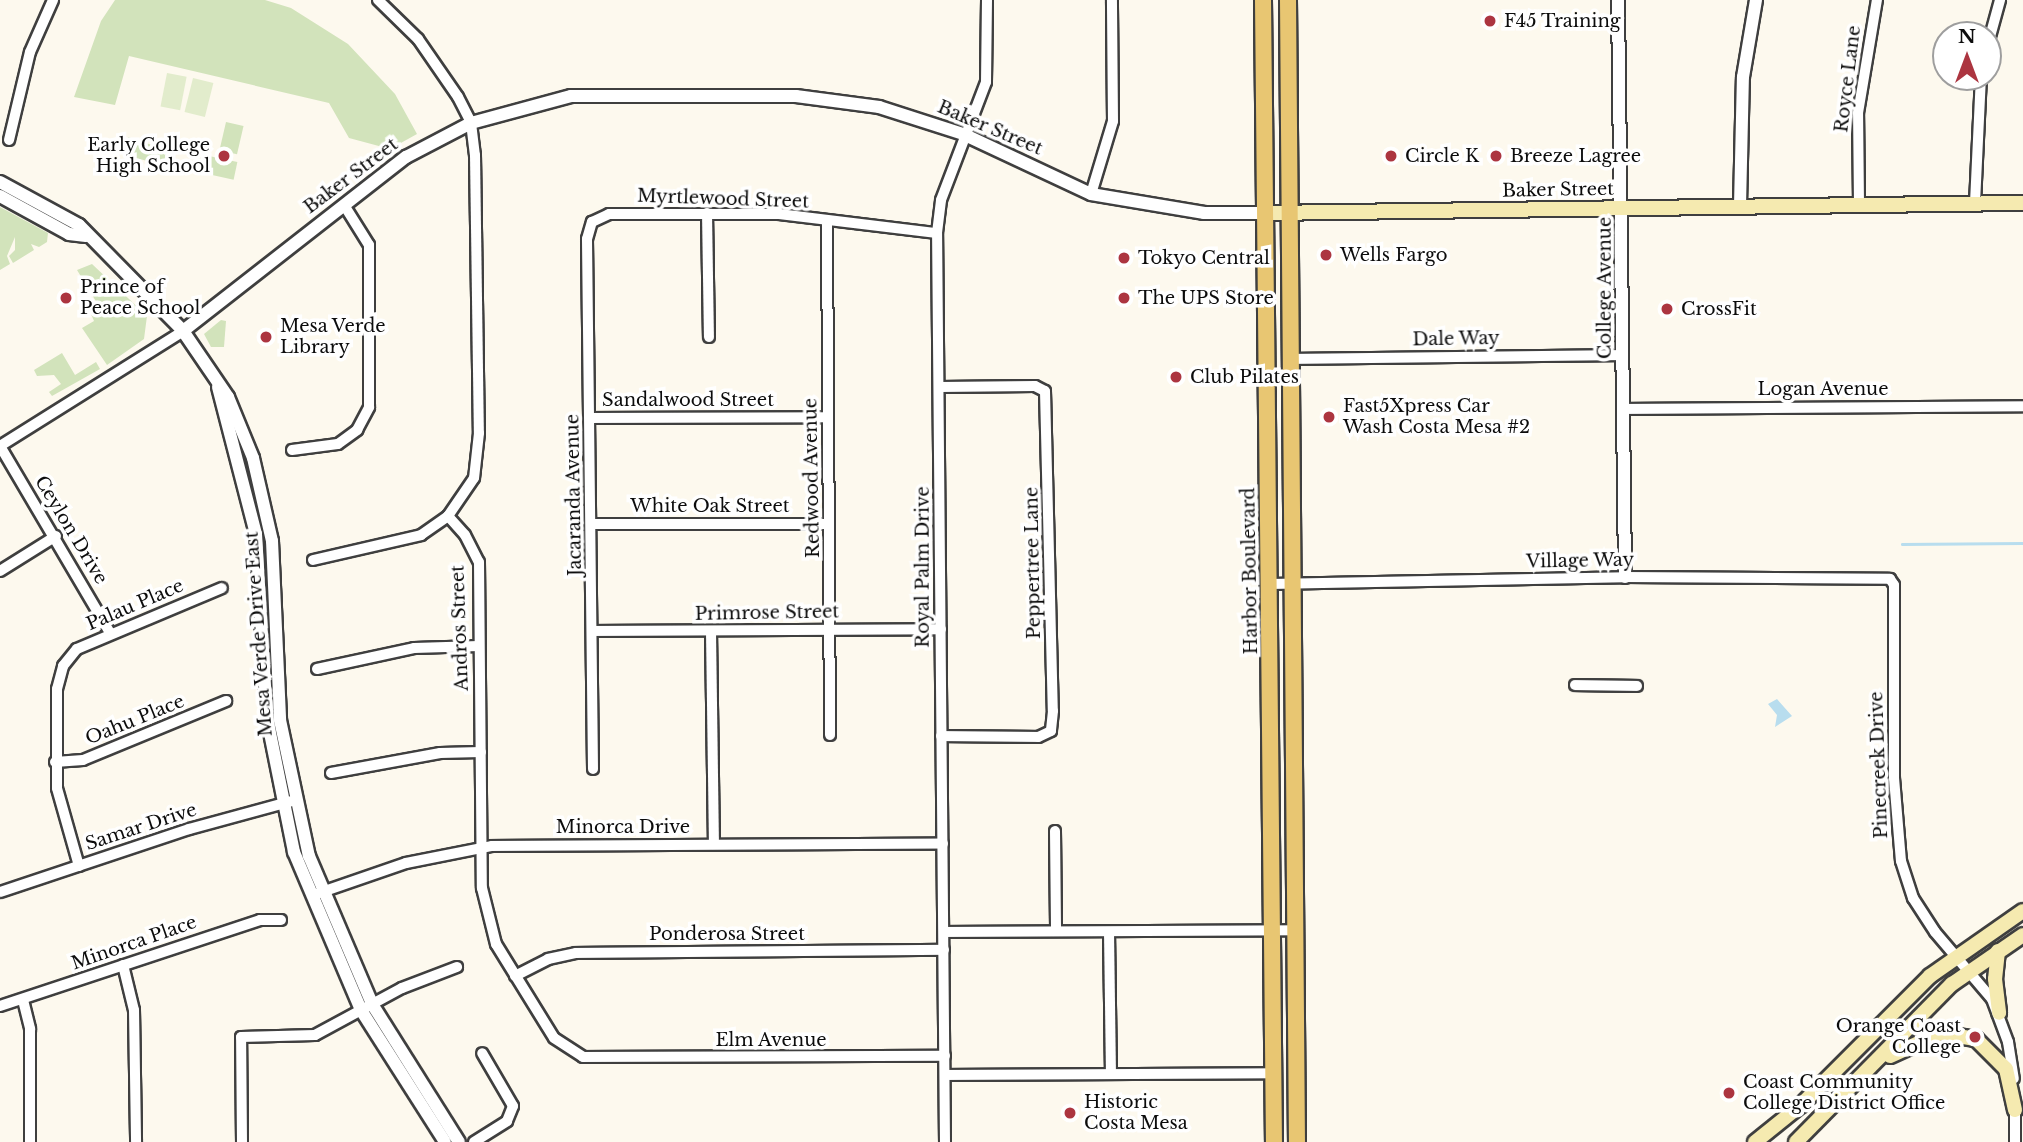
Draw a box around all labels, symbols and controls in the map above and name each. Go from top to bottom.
place label: F45 Training [1504,10,1621,32]
marker: F45 Training [1482,13,1498,29]
north arrow [1932,21,2002,91]
street label: Royce Lane [1831,24,1865,134]
text: N [1958,25,1976,48]
street label: Baker Street [934,96,1046,160]
street label: Baker Street [300,134,402,218]
place label: Early College High School [87,135,210,178]
place label: Circle K [1405,145,1479,167]
place label: Breeze Lagree [1510,145,1641,167]
marker: Early College High School [216,148,232,164]
marker: Circle K [1383,148,1399,164]
marker: Breeze Lagree [1488,148,1504,164]
street label: Baker Street [1502,178,1614,202]
street label: Myrtlewood Street [637,185,809,213]
street label: College Avenue [1594,217,1616,359]
place label: Wells Fargo [1340,244,1448,266]
place label: Tokyo Central [1138,247,1270,269]
marker: Wells Fargo [1318,247,1334,263]
marker: Tokyo Central [1116,250,1132,266]
place label: Prince of Peace School [80,277,200,320]
place label: The UPS Store [1138,287,1274,309]
marker: Prince of Peace School [58,290,74,306]
marker: The UPS Store [1116,290,1132,306]
place label: CrossFit [1681,298,1757,320]
marker: CrossFit [1659,301,1675,317]
place label: Mesa Verde Library [280,316,387,358]
street label: Dale Way [1412,327,1500,351]
marker: Mesa Verde Library [258,329,274,345]
place label: Club Pilates [1190,366,1299,388]
marker: Club Pilates [1168,369,1184,385]
street label: Logan Avenue [1757,378,1889,400]
street label: Sandalwood Street [602,389,774,411]
place label: Fast5Xpress Car Wash Costa Mesa #2 [1343,396,1530,438]
street label: Redwood Avenue [800,397,824,559]
marker: Fast5Xpress Car Wash Costa Mesa #2 [1321,409,1337,425]
street label: Jacaranda Avenue [562,413,586,577]
street label: Ceylon Drive [30,472,112,588]
street label: Royal Palm Drive [912,486,934,648]
street label: Peppertree Lane [1021,487,1045,639]
street label: Harbor Boulevard [1238,487,1262,655]
street label: White Oak Street [630,495,790,517]
street label: Mesa Verde Drive East [241,530,277,738]
street label: Village Way [1526,549,1634,573]
street label: Andros Street [447,565,473,691]
street label: Palau Place [83,575,187,635]
street label: Primrose Street [695,601,839,625]
street label: Oahu Place [82,690,188,750]
street label: Pinecreek Drive [1866,691,1892,839]
street label: Samar Drive [82,799,200,855]
street label: Minorca Drive [556,816,690,838]
street label: Minorca Place [68,911,200,975]
street label: Ponderosa Street [649,923,805,945]
place label: Orange Coast College [1836,1016,1961,1058]
street label: Elm Avenue [715,1029,827,1051]
marker: Orange Coast College [1967,1029,1983,1045]
place label: Coast Community College District Office [1743,1072,1945,1114]
marker: Coast Community College District Office [1721,1085,1737,1101]
place label: Historic Costa Mesa [1084,1092,1188,1134]
marker: Historic Costa Mesa [1062,1105,1078,1121]

